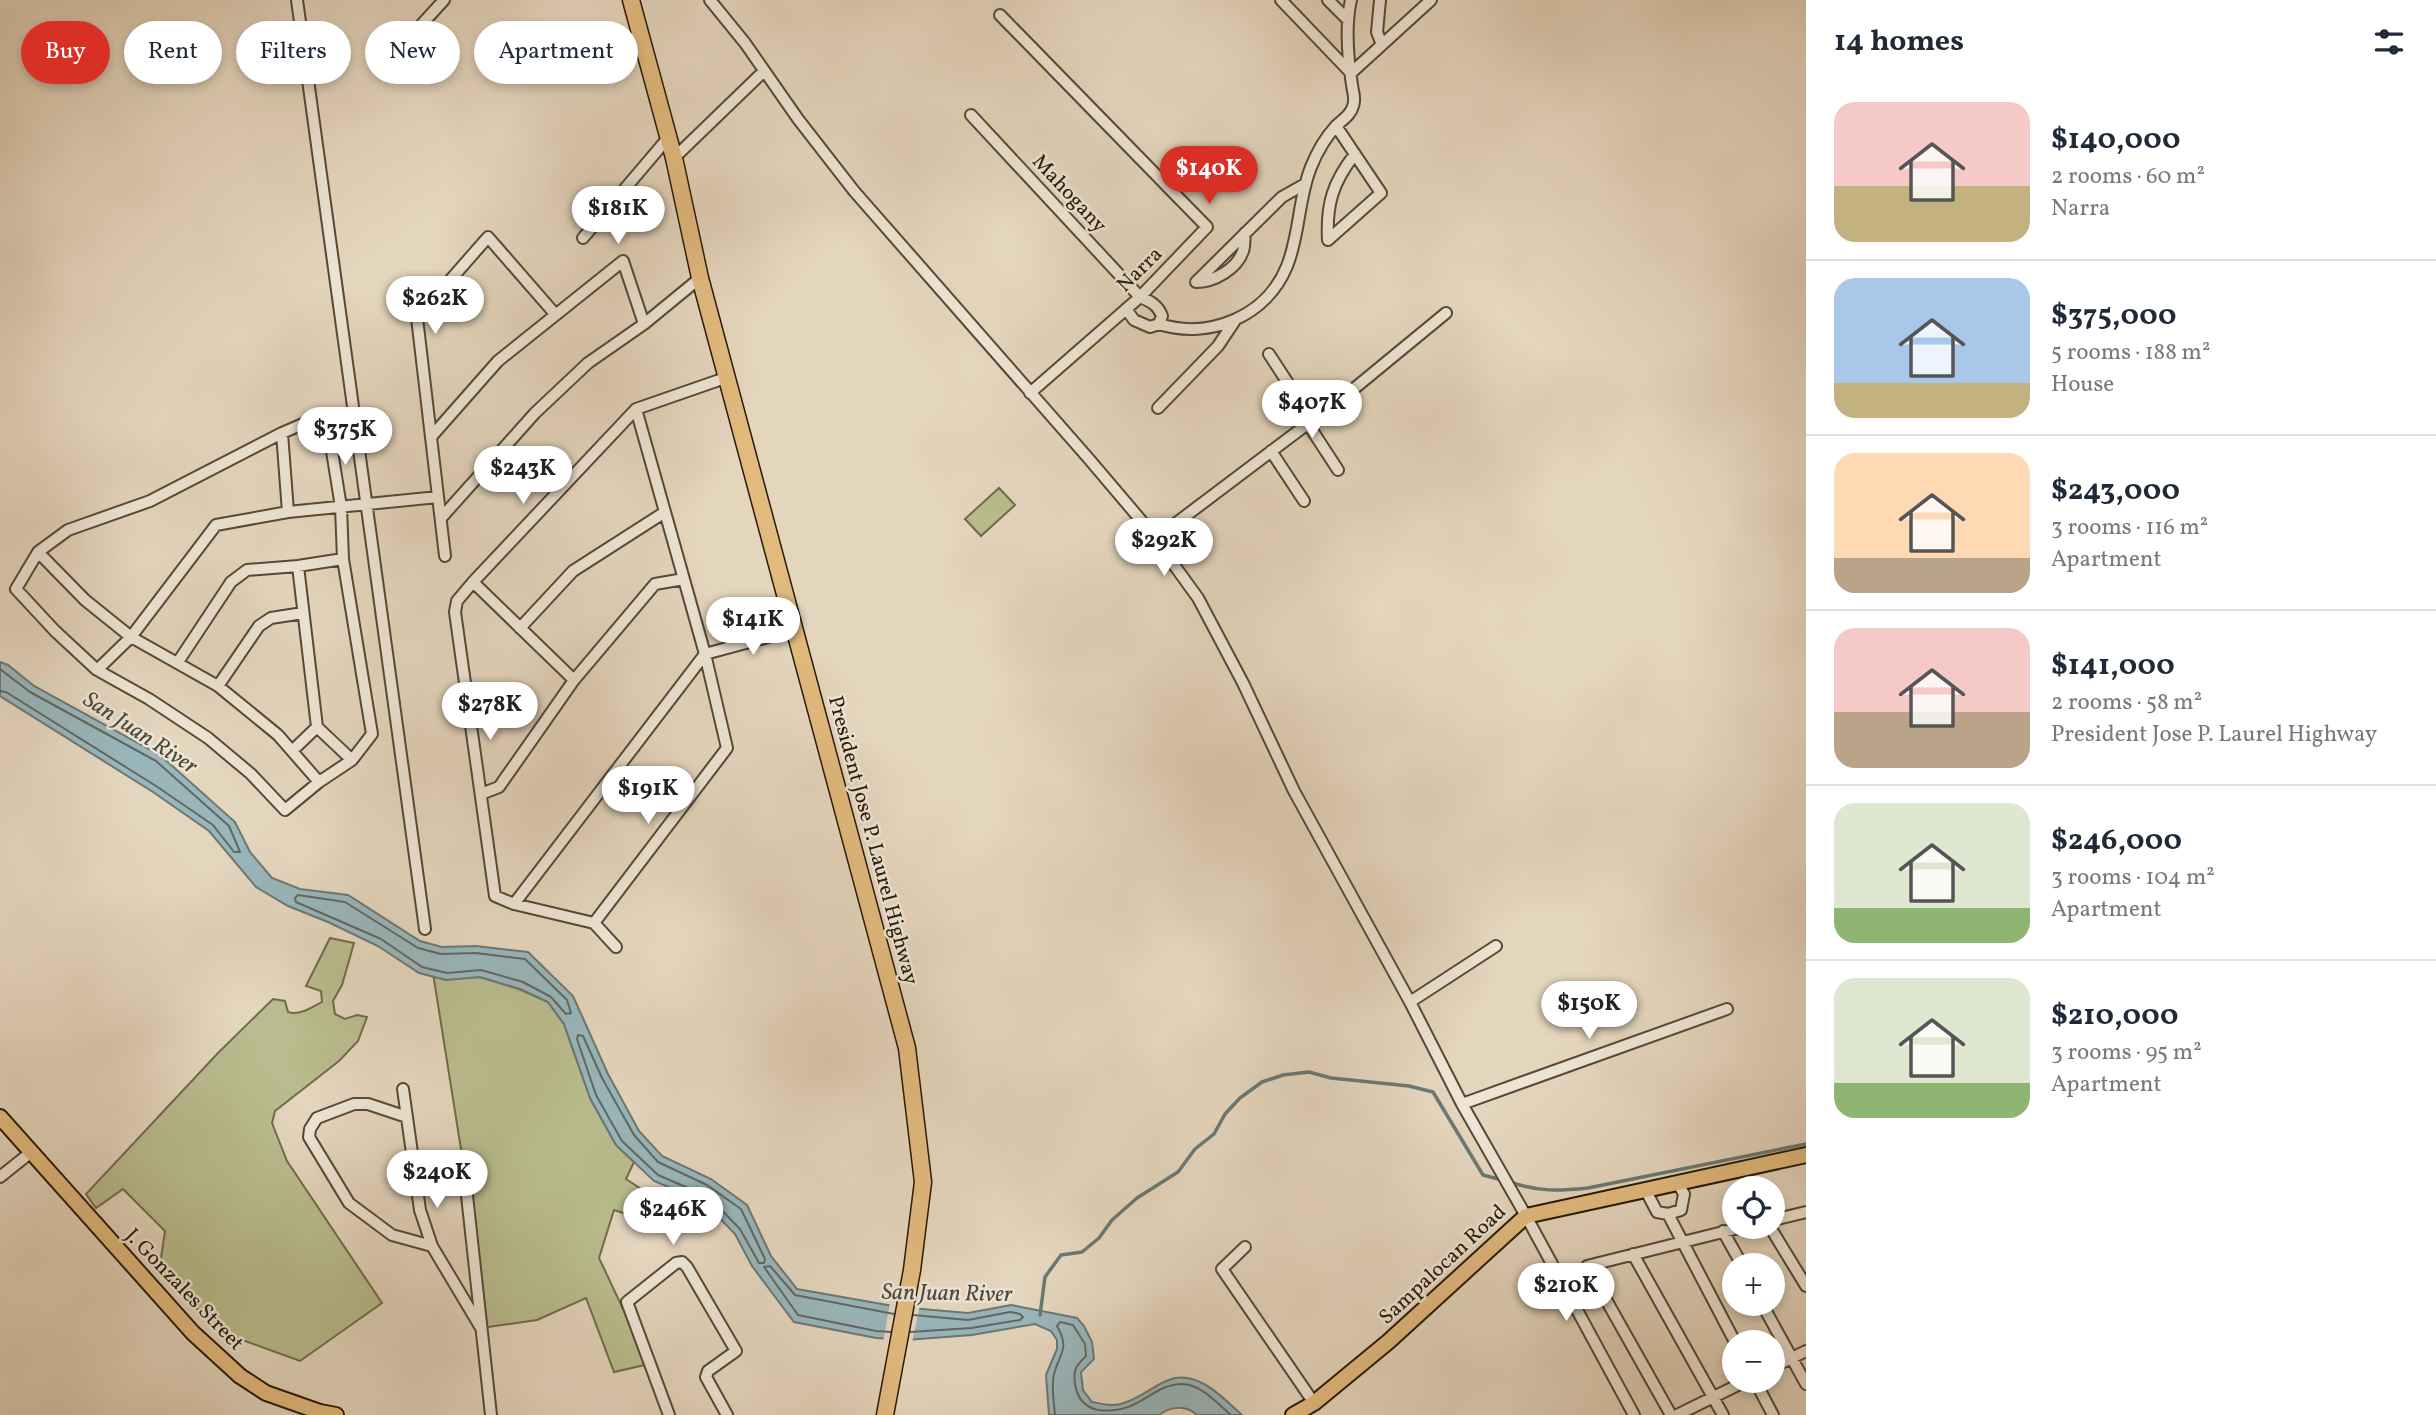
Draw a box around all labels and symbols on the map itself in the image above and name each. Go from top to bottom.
pin: $140K [1160,146,1258,206]
street label: Mahogany [1025,148,1113,240]
pin: $181K [569,187,667,246]
street label: Narra [1111,241,1169,299]
pin: $262K [386,276,484,336]
pin: $407K [1263,380,1361,440]
pin: $375K [296,407,394,467]
pin: $243K [474,447,572,506]
pin: $292K [1115,518,1213,578]
pin: $141K [704,598,802,657]
pin: $278K [441,682,539,742]
water label: San Juan River [76,685,204,783]
street label: President Jose P. Laurel Highway [820,693,925,989]
pin: $191K [599,766,697,826]
pin: $150K [1540,982,1638,1041]
pin: $240K [388,1150,486,1210]
pin: $246K [624,1188,722,1247]
street label: Sampalocan Road [1373,1198,1513,1332]
street label: J. Gonzales Street [118,1222,250,1358]
pin: $210K [1517,1264,1615,1323]
water label: San Juan River [881,1277,1013,1311]

